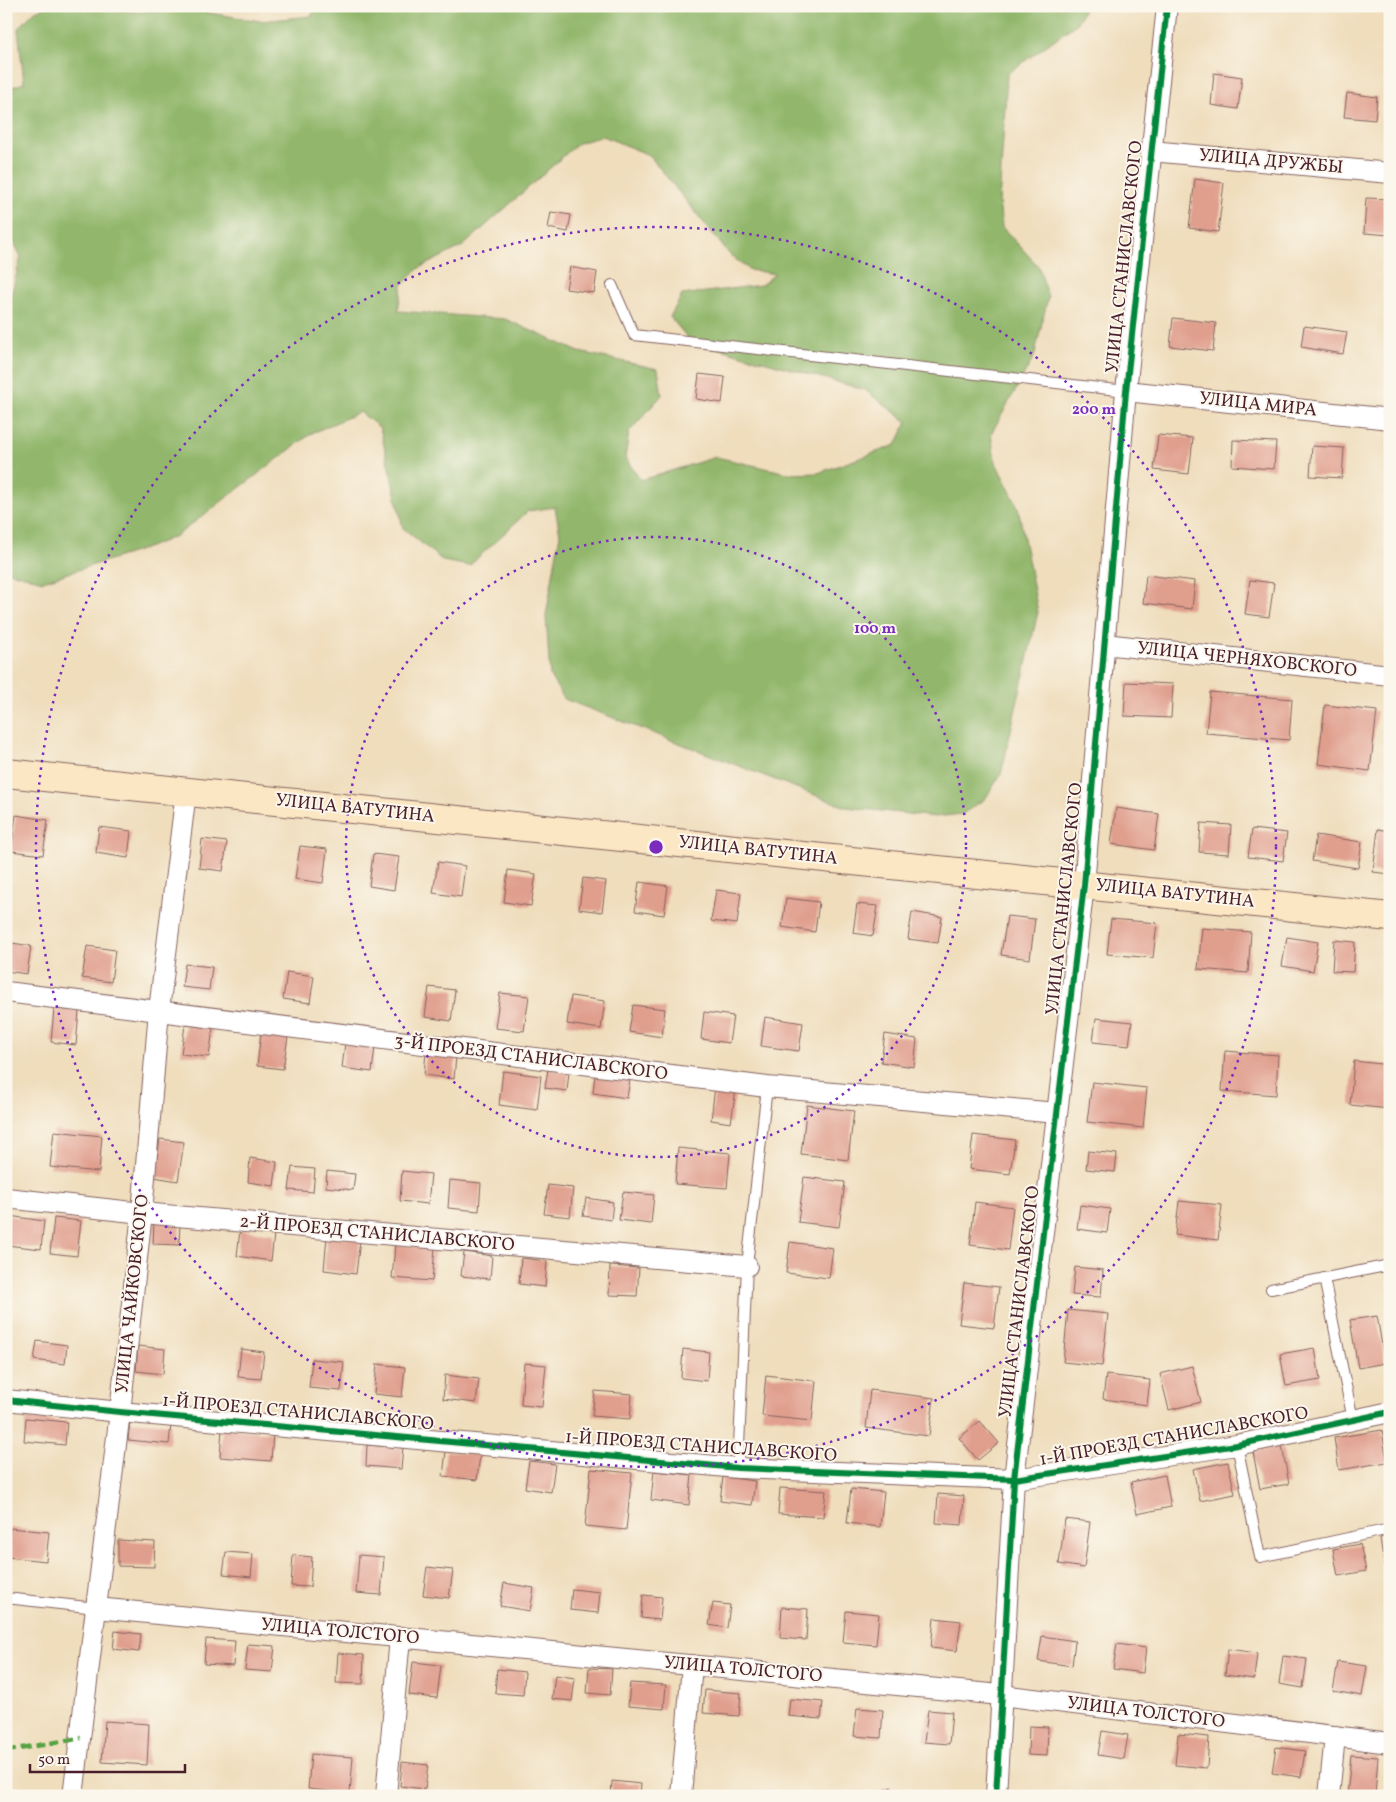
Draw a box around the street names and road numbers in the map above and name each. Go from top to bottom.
street label: УЛИЦА СТАНИСЛАВСКОГО [1100,139,1150,375]
street label: УЛИЦА ДРУЖБЫ [1198,143,1344,181]
street label: УЛИЦА МИРА [1198,386,1319,424]
street label: УЛИЦА ЧЕРНЯХОВСКОГО [1136,636,1358,684]
street label: УЛИЦА СТАНИСЛАВСКОГО [1040,781,1090,1017]
street label: УЛИЦА ВАТУТИНА [274,788,436,830]
street label: УЛИЦА ВАТУТИНА [677,830,839,872]
street label: УЛИЦА ВАТУТИНА [1094,873,1256,915]
street label: 3-Й ПРОЕЗД СТАНИСЛАВСКОГО [393,1029,669,1087]
street label: УЛИЦА СТАНИСЛАВСКОГО [993,1184,1047,1420]
street label: УЛИЦА ЧАЙКОВСКОГО [110,1193,156,1395]
street label: 2-Й ПРОЕЗД СТАНИСЛАВСКОГО [239,1210,515,1258]
street label: 1-Й ПРОЕЗД СТАНИСЛАВСКОГО [161,1389,435,1437]
street label: 1-Й ПРОЕЗД СТАНИСЛАВСКОГО [1038,1401,1310,1473]
street label: 1-Й ПРОЕЗД СТАНИСЛАВСКОГО [564,1425,838,1469]
street label: УЛИЦА ТОЛСТОГО [260,1613,420,1651]
street label: УЛИЦА ТОЛСТОГО [663,1651,823,1689]
street label: УЛИЦА ТОЛСТОГО [1066,1691,1226,1735]

